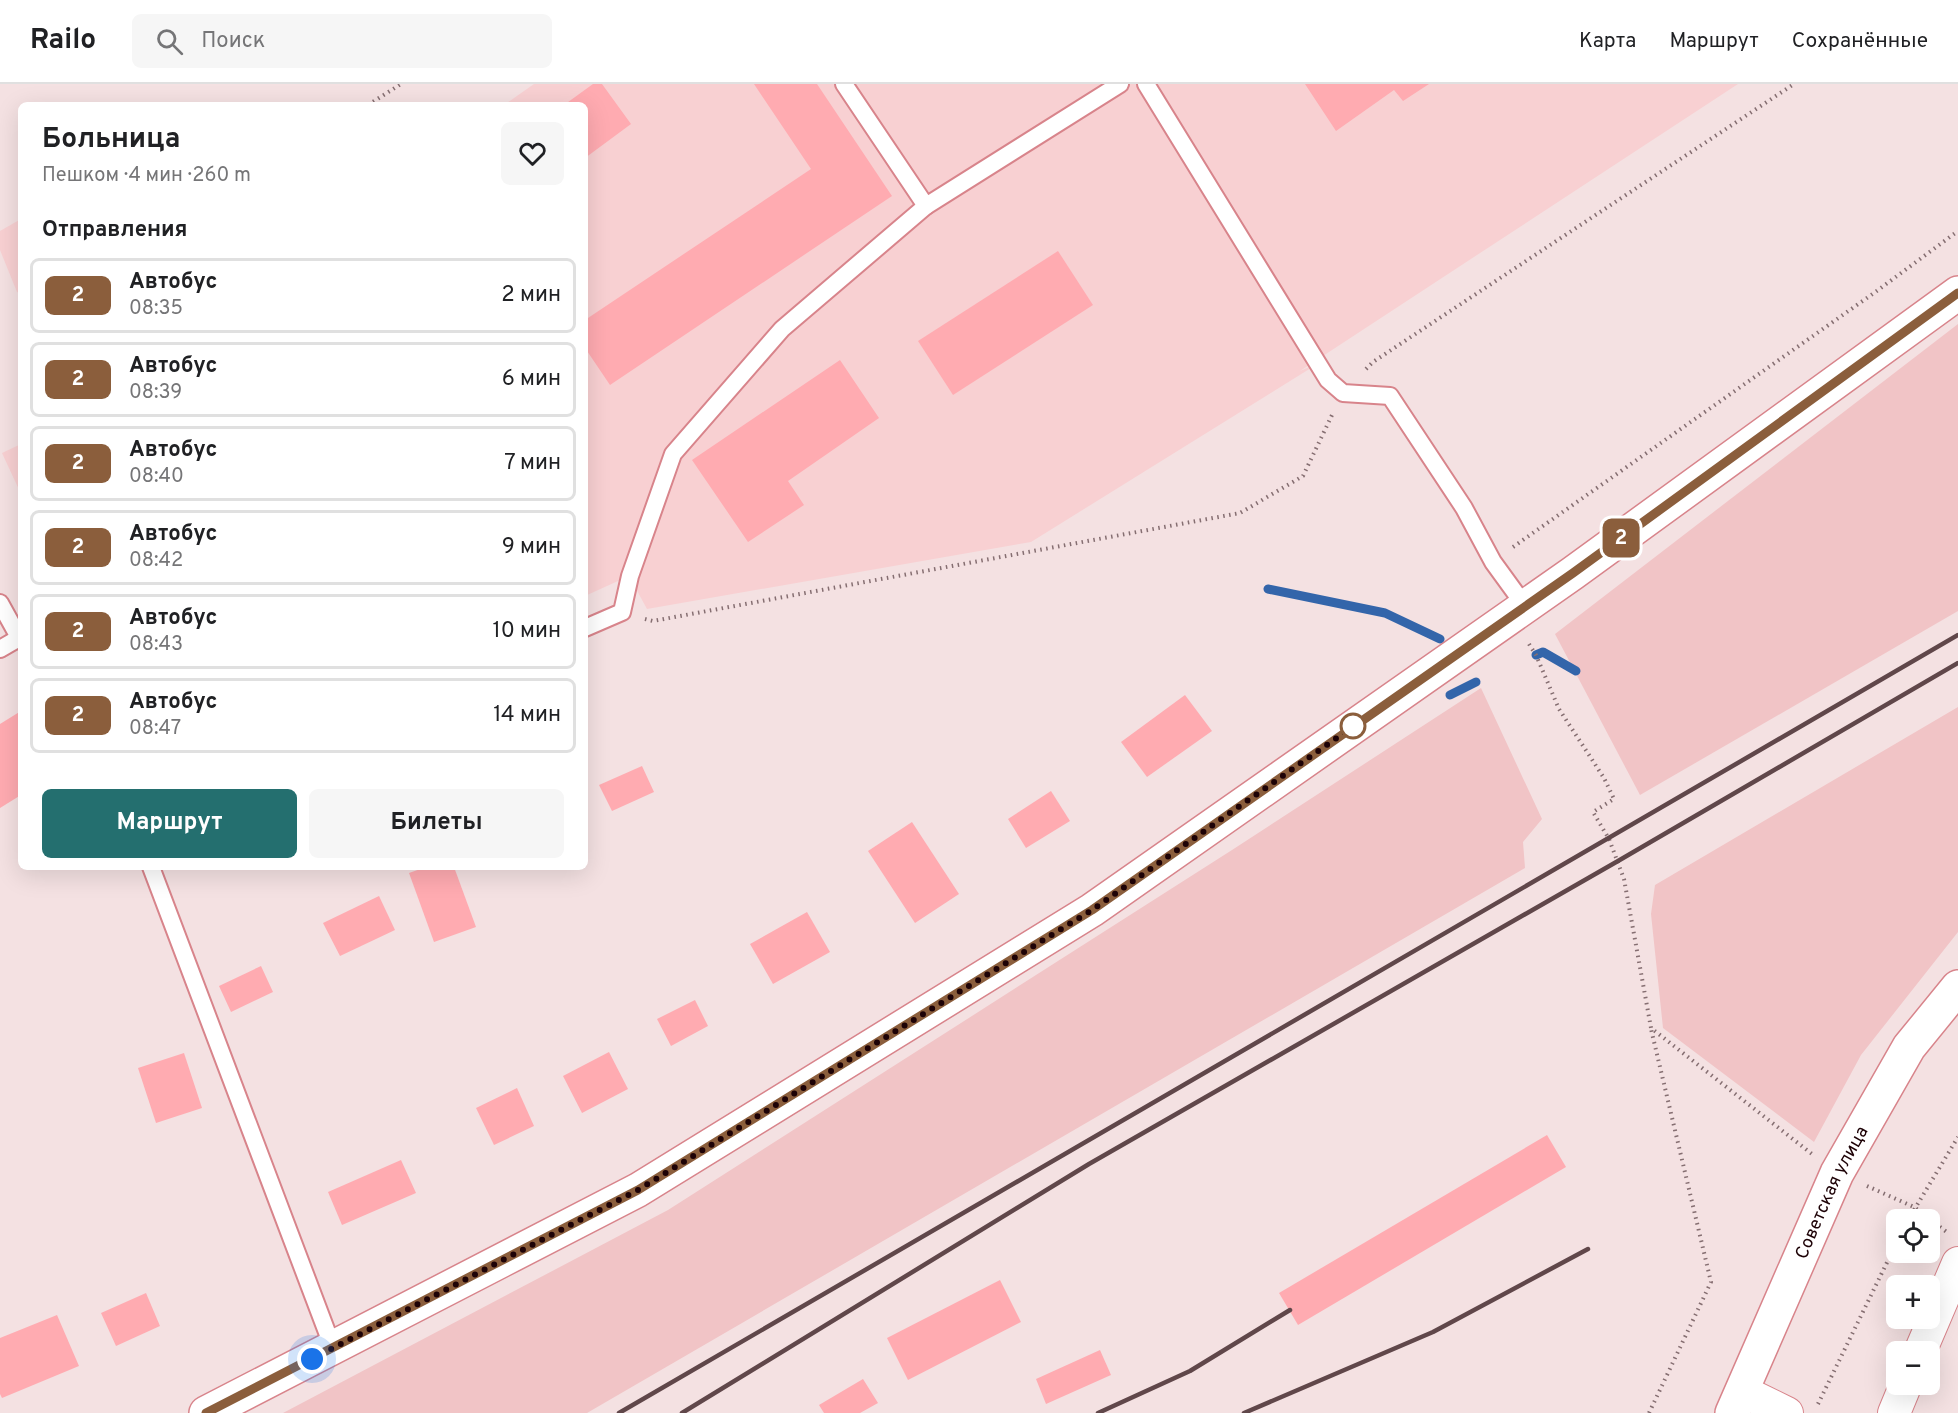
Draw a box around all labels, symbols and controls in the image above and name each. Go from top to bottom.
search box [132,14,552,68]
text: Railo [30,23,96,59]
icon: search [153,25,186,58]
text: Поиск [201,28,265,55]
text: Карта [1579,28,1636,55]
text: Маршрут [1669,28,1759,55]
text: Сохранённые [1792,28,1928,55]
text: Больница [42,122,180,158]
button: heart [501,122,564,185]
text: Пешком · 4 мин · 260 m [42,163,251,189]
text: Отправления [42,217,187,244]
text: Автобус [129,269,217,296]
text: 2 [72,282,84,309]
text: 2 мин [501,282,561,309]
text: 08:35 [129,296,183,322]
text: Автобус [129,353,217,380]
text: 2 [72,366,84,393]
text: 6 мин [502,366,561,393]
text: 08:39 [129,380,182,406]
text: Автобус [129,437,217,464]
text: 2 [72,450,84,477]
text: 7 мин [504,450,561,477]
text: 08:40 [129,464,184,490]
line badge: 2 [1602,518,1640,558]
text: Автобус [129,521,217,548]
text: 2 [1615,525,1627,552]
text: 2 [72,534,84,561]
text: 9 мин [502,534,561,561]
text: 08:42 [129,548,183,574]
text: Автобус [129,605,217,632]
text: 2 [72,618,84,645]
text: 10 мин [492,618,561,645]
text: 08:43 [129,632,183,658]
text: Автобус [129,689,217,716]
text: 2 [72,702,84,729]
text: 14 мин [493,702,561,729]
unlabelled marker [1340,713,1366,739]
text: 08:47 [129,716,181,742]
button: Маршрут [42,789,297,858]
button: Билеты [309,789,564,858]
street label: Советская улица [1791,1122,1874,1263]
map controls [1886,1209,1940,1395]
button: locate [1886,1209,1940,1263]
button: + [1886,1275,1940,1329]
button: − [1886,1341,1940,1395]
your location [297,1344,327,1374]

